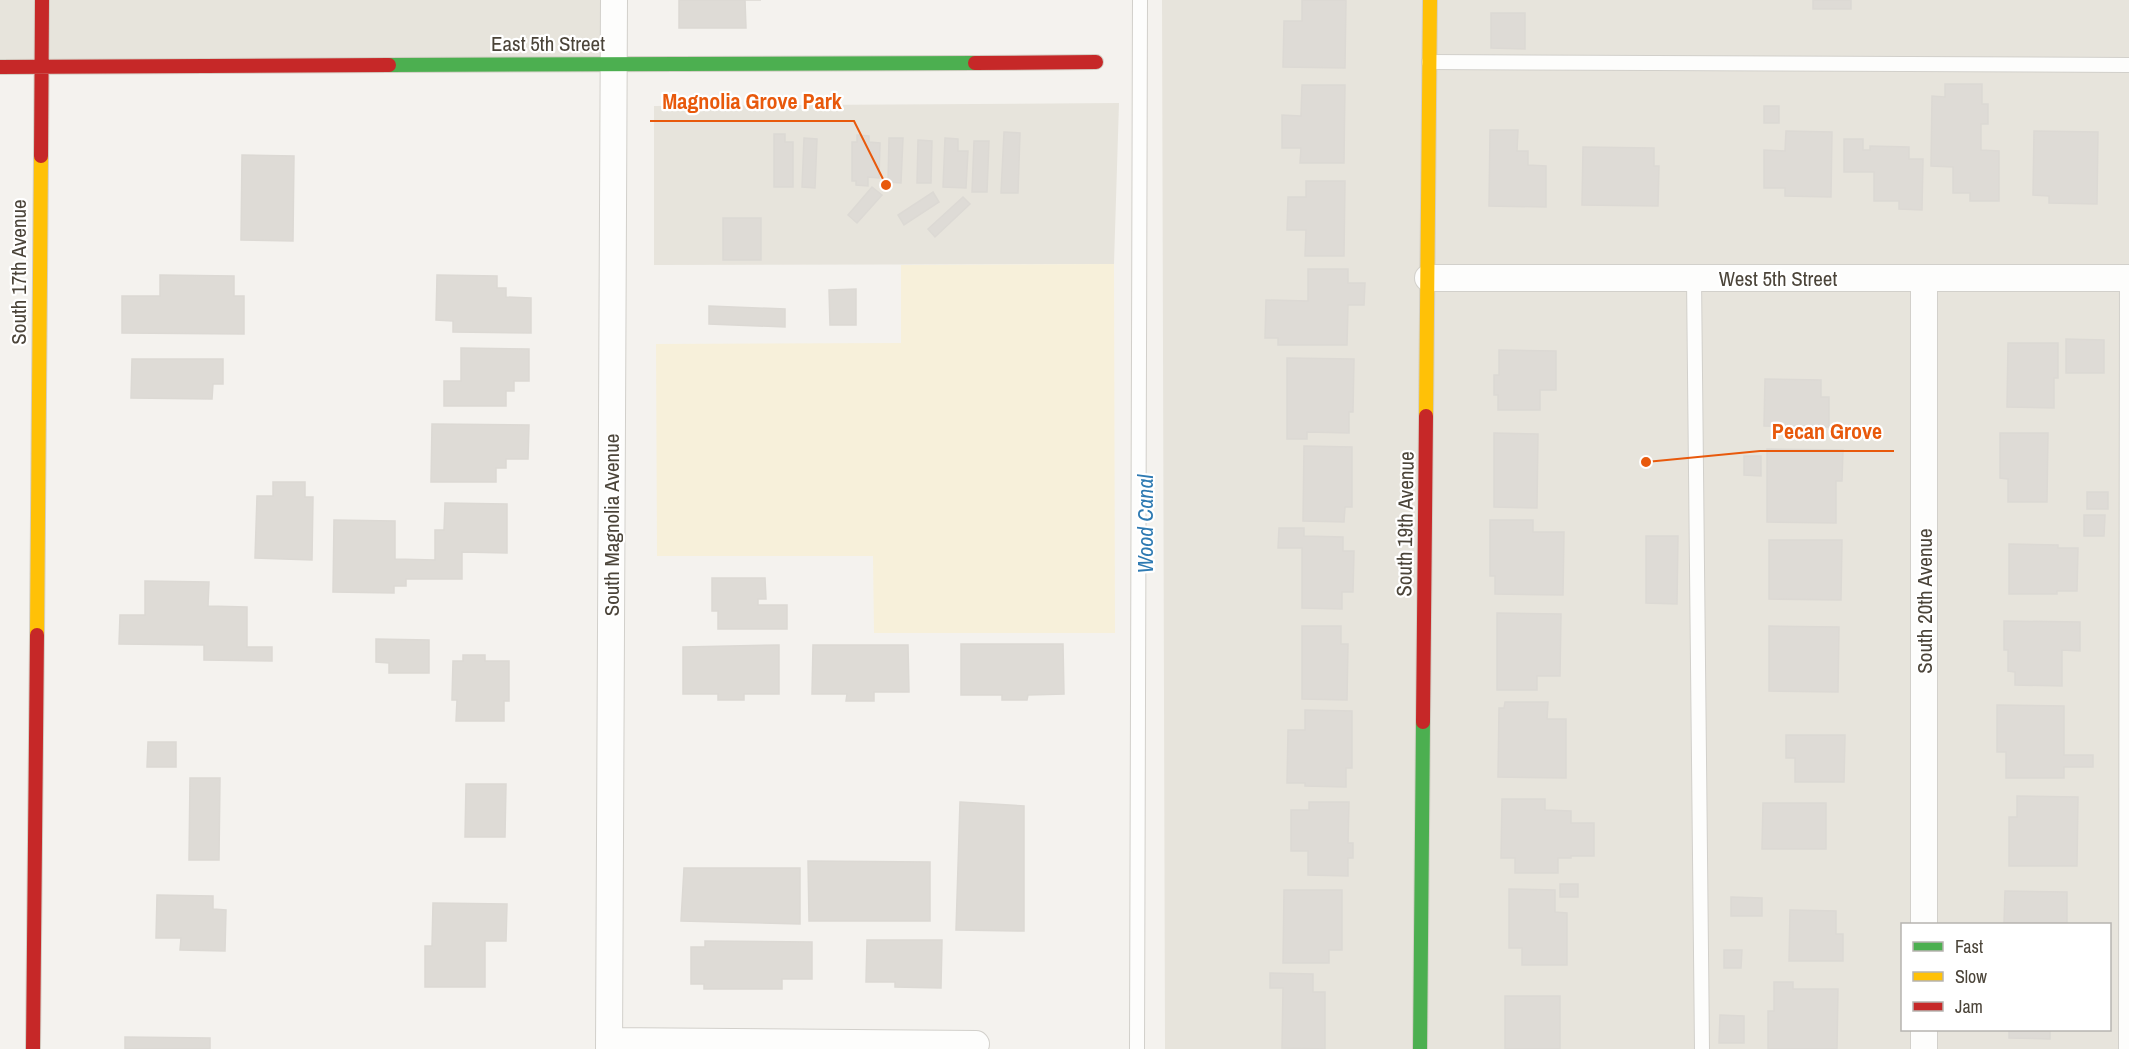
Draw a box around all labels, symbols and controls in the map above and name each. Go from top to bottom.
street label: East 5th Street [491,29,605,58]
callout: Magnolia Grove Park [650,81,854,121]
text: Magnolia Grove Park [662,86,843,116]
street label: South 17th Avenue [4,199,33,345]
street label: West 5th Street [1719,264,1837,293]
callout: Pecan Grove [1760,411,1894,451]
text: Pecan Grove [1772,416,1882,446]
street label: South Magnolia Avenue [597,434,626,616]
street label: South 19th Avenue [1389,451,1421,597]
water label: Wood Canal [1130,474,1160,573]
street label: South 20th Avenue [1910,528,1939,674]
legend [1901,923,2111,1031]
text: Fast [1955,934,1983,959]
text: Slow [1955,964,1987,989]
text: Jam [1955,994,1983,1019]

